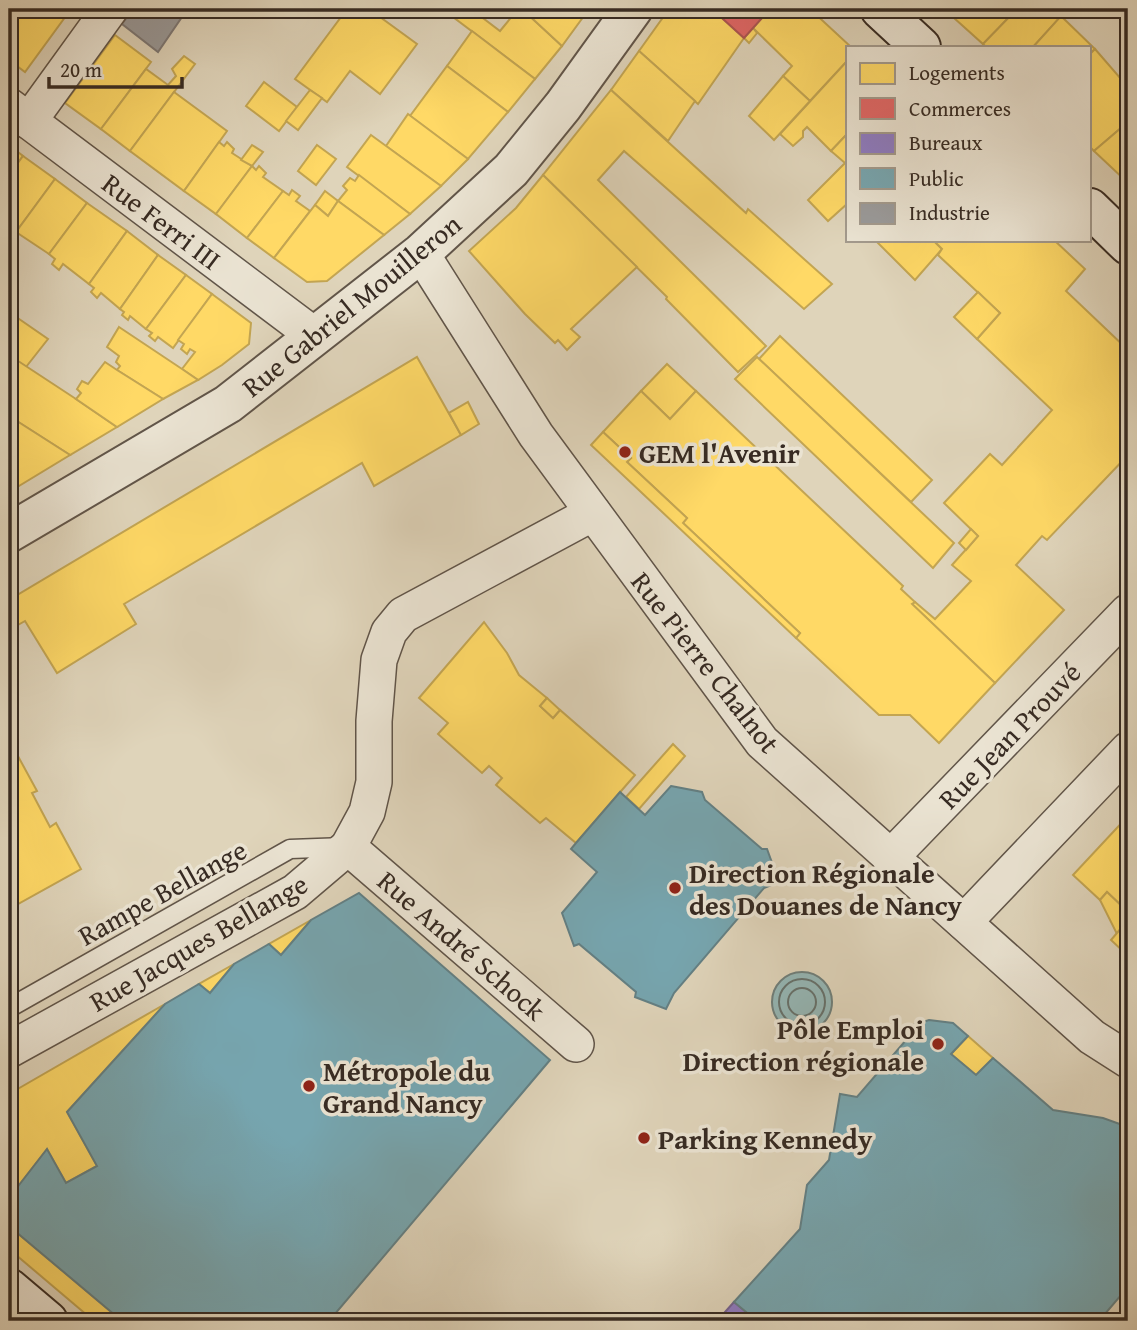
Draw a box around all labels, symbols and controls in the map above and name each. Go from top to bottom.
scale bar [49,46,182,90]
legend [846,46,1092,242]
text: 20 m [60,54,102,85]
text: Logements [909,57,1005,88]
text: Commerces [909,93,1011,124]
text: Bureaux [909,127,983,158]
street label: Rue Ferri III [94,163,230,279]
text: Public [909,163,964,194]
text: Industrie [909,197,990,228]
street label: Rue Gabriel Mouilleron [233,203,470,406]
place label: GEM l'Avenir [639,432,800,473]
marker: GEM l'Avenir [617,444,633,460]
street label: Rue Pierre Chalnot [622,562,790,762]
street label: Rue Jean Prouvé [928,652,1090,818]
street label: Rampe Bellange [70,829,254,955]
place label: Direction Régionale des Douanes de Nancy [689,852,963,925]
street label: Rue André Schock [369,860,556,1030]
street label: Rue Jacques Bellange [81,863,315,1021]
marker: Direction Régionale des Douanes de Nancy [667,880,683,896]
place label: Pôle Emploi Direction régionale [683,1008,924,1081]
marker: Pôle Emploi Direction régionale [930,1036,946,1052]
place label: Métropole du Grand Nancy [323,1050,490,1123]
marker: Métropole du Grand Nancy [301,1078,317,1094]
place label: Parking Kennedy [658,1118,873,1159]
marker: Parking Kennedy [636,1130,652,1146]

